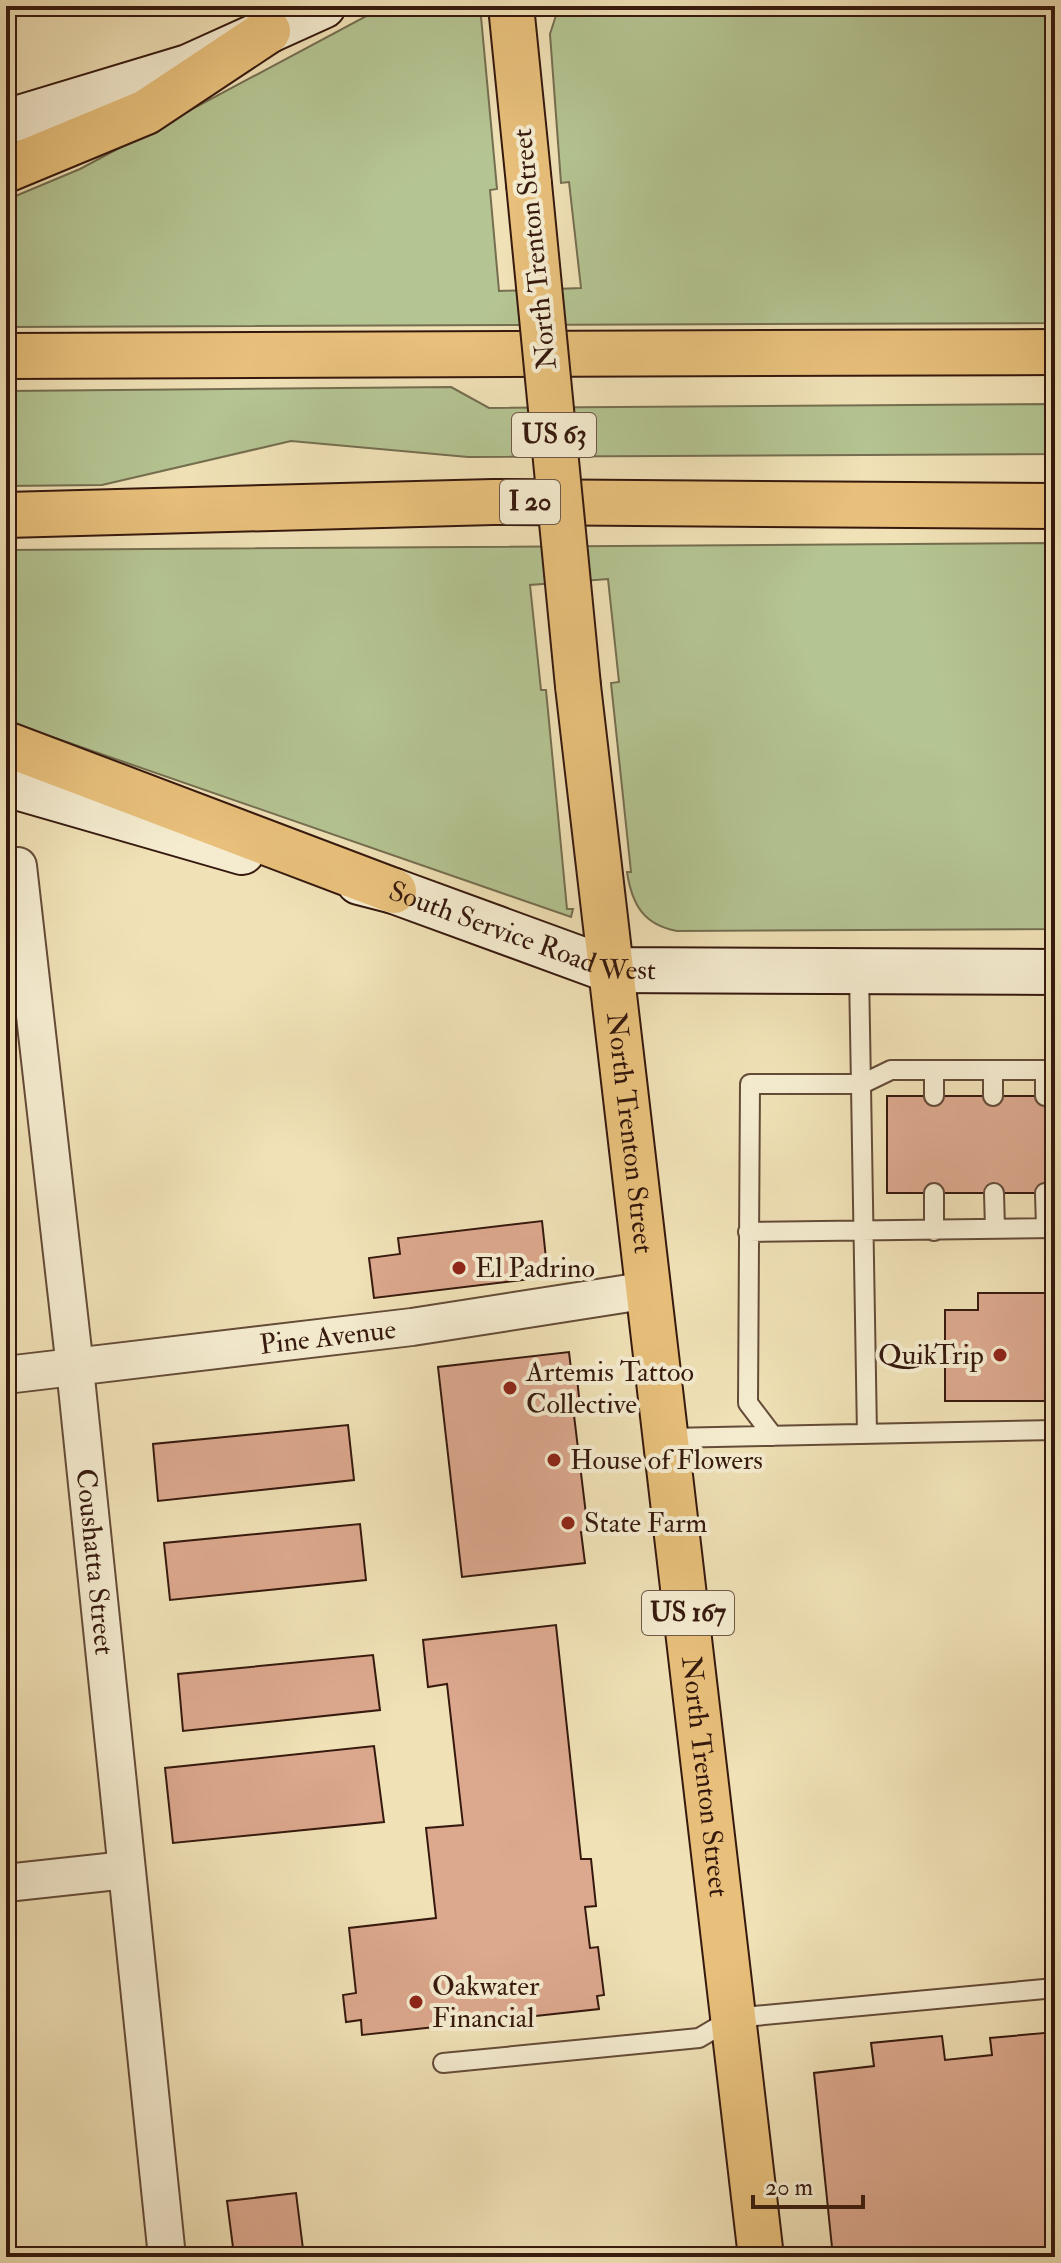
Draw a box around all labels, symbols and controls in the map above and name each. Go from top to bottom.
street label: North Trenton Street [505,127,565,371]
road number: US 63 [512,413,596,457]
road number: I 20 [500,480,560,524]
street label: South Service Road West [384,873,656,988]
street label: North Trenton Street [599,1011,661,1255]
place label: El Padrino [475,1251,595,1286]
marker: El Padrino [450,1259,468,1277]
street label: Pine Avenue [258,1312,398,1362]
place label: QuikTrip [878,1338,984,1373]
marker: QuikTrip [991,1346,1009,1364]
place label: Artemis Tattoo Collective [525,1355,694,1422]
marker: Artemis Tattoo Collective [501,1379,519,1397]
place label: House of Flowers [570,1443,763,1478]
marker: House of Flowers [545,1451,563,1469]
street label: Coushatta Street [68,1467,122,1657]
place label: State Farm [584,1506,708,1541]
marker: State Farm [559,1514,577,1532]
road number: US 167 [642,1591,734,1635]
street label: North Trenton Street [674,1654,736,1899]
place label: Oakwater Financial [432,1969,540,2036]
marker: Oakwater Financial [407,1993,425,2011]
scale bar [753,2159,863,2209]
text: 20 m [765,2172,814,2203]

